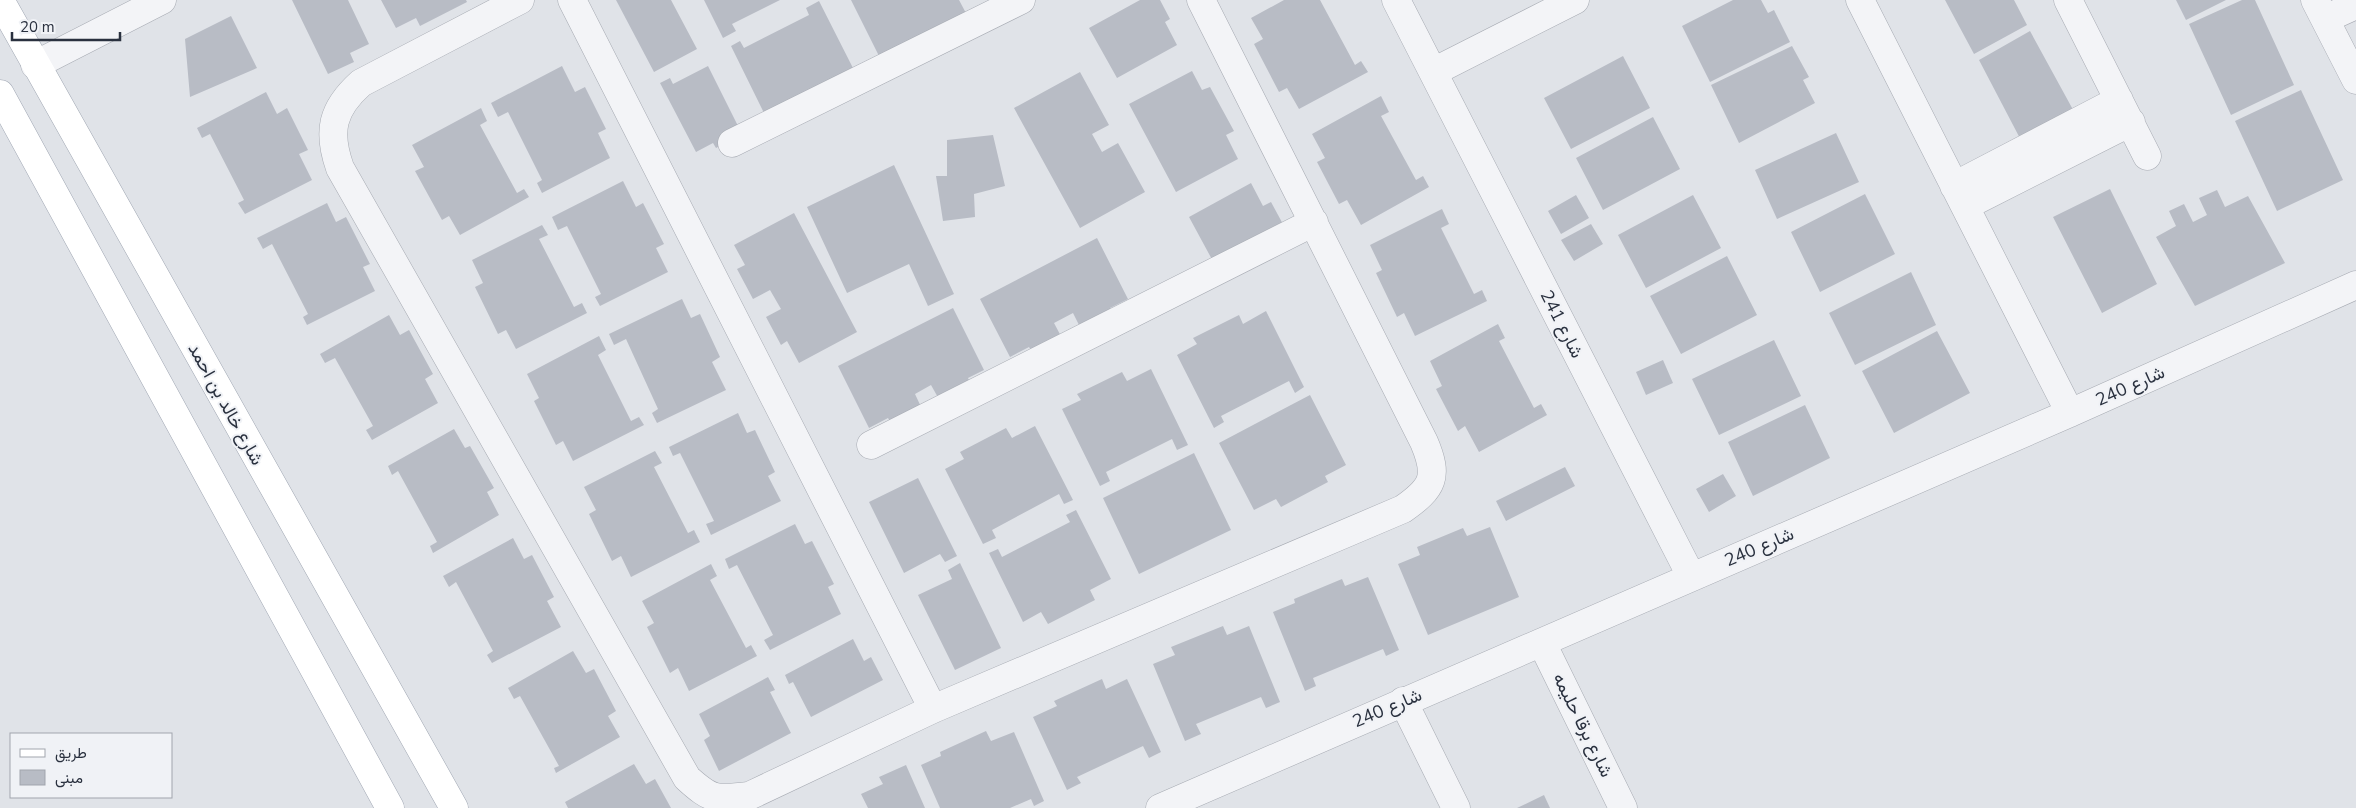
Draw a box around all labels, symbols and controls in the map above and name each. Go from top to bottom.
scale bar [12,10,120,42]
text: 20 m [20,17,55,37]
street label: شارع 241 [1535,286,1589,362]
street label: شارع خالد بن احمد [183,339,269,469]
street label: شارع 240 [2092,360,2168,412]
street label: شارع 240 [1721,522,1797,572]
street label: شارع برقا حليمه [1547,669,1619,781]
street label: شارع 240 [1349,683,1425,733]
legend [10,733,172,798]
text: طريق [55,743,87,763]
text: مبنى [55,768,83,788]

